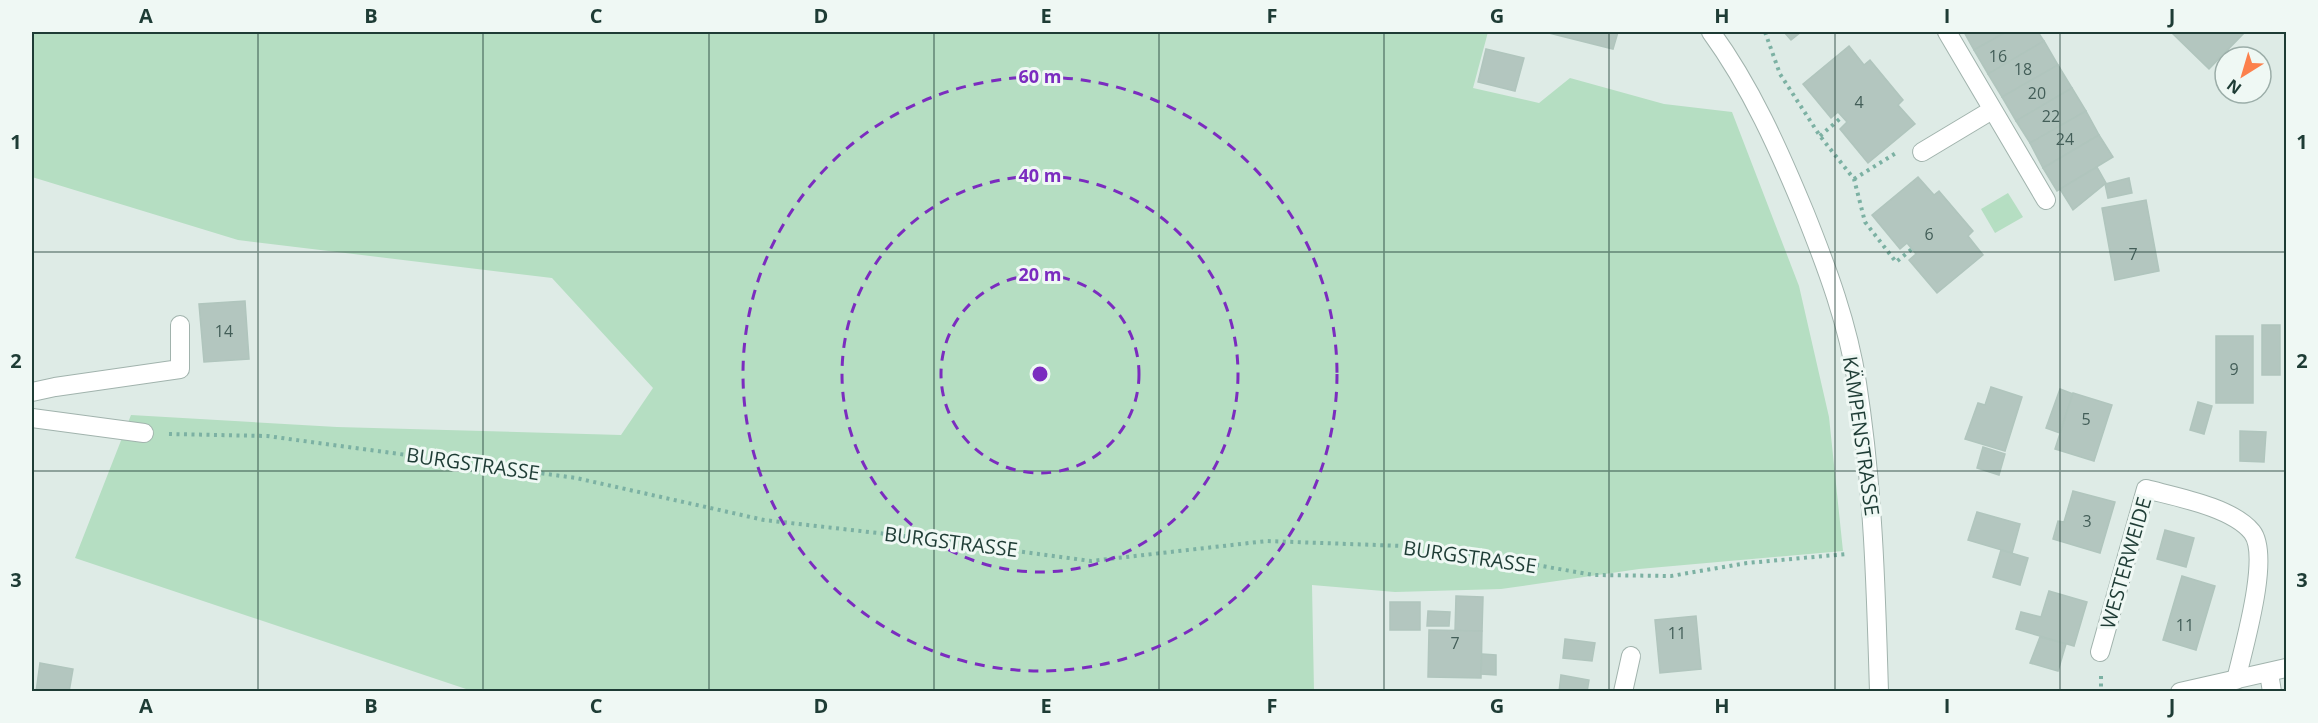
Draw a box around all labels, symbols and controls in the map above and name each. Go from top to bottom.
text: A [139,2,153,29]
text: B [364,2,378,29]
text: C [590,2,603,29]
text: D [814,2,828,29]
text: E [1040,2,1052,29]
text: F [1267,2,1277,29]
text: G [1490,2,1504,29]
text: H [1714,2,1730,29]
text: I [1944,2,1950,29]
text: J [2167,2,2175,29]
house number: 16 [1989,45,2007,67]
north arrow [2213,45,2273,105]
house number: 18 [2014,58,2032,80]
text: 60 m [1019,64,1061,88]
text: N [2222,74,2246,100]
house number: 20 [2028,82,2046,104]
house number: 4 [1854,91,1864,113]
house number: 22 [2042,105,2060,127]
text: 1 [10,128,22,155]
house number: 24 [2056,128,2074,150]
text: 1 [2296,128,2308,155]
text: 40 m [1019,163,1061,187]
house number: 6 [1924,223,1934,245]
house number: 7 [2128,243,2138,265]
text: 20 m [1019,262,1061,286]
house number: 14 [215,320,233,342]
text: 2 [10,347,22,374]
text: 2 [2296,347,2308,374]
street label: KÄMPENSTRASSE [1837,354,1886,518]
house number: 9 [2229,358,2239,380]
centre of rings [1030,364,1050,384]
house number: 5 [2081,408,2091,430]
street label: BURGSTRASSE [405,441,541,486]
street label: WESTERWEIDE [2094,494,2157,632]
house number: 3 [2082,510,2092,532]
street label: BURGSTRASSE [883,520,1019,563]
street label: BURGSTRASSE [1402,534,1538,579]
text: 3 [10,566,22,593]
text: 3 [2296,566,2308,593]
house number: 11 [2176,614,2194,636]
house number: 11 [1668,622,1686,644]
house number: 7 [1450,632,1460,654]
text: A [139,692,153,719]
text: B [364,692,378,719]
text: C [590,692,603,719]
text: D [814,692,828,719]
text: E [1040,692,1052,719]
text: F [1267,692,1277,719]
text: G [1490,692,1504,719]
text: H [1714,692,1730,719]
text: I [1944,692,1950,719]
text: J [2167,692,2175,719]

